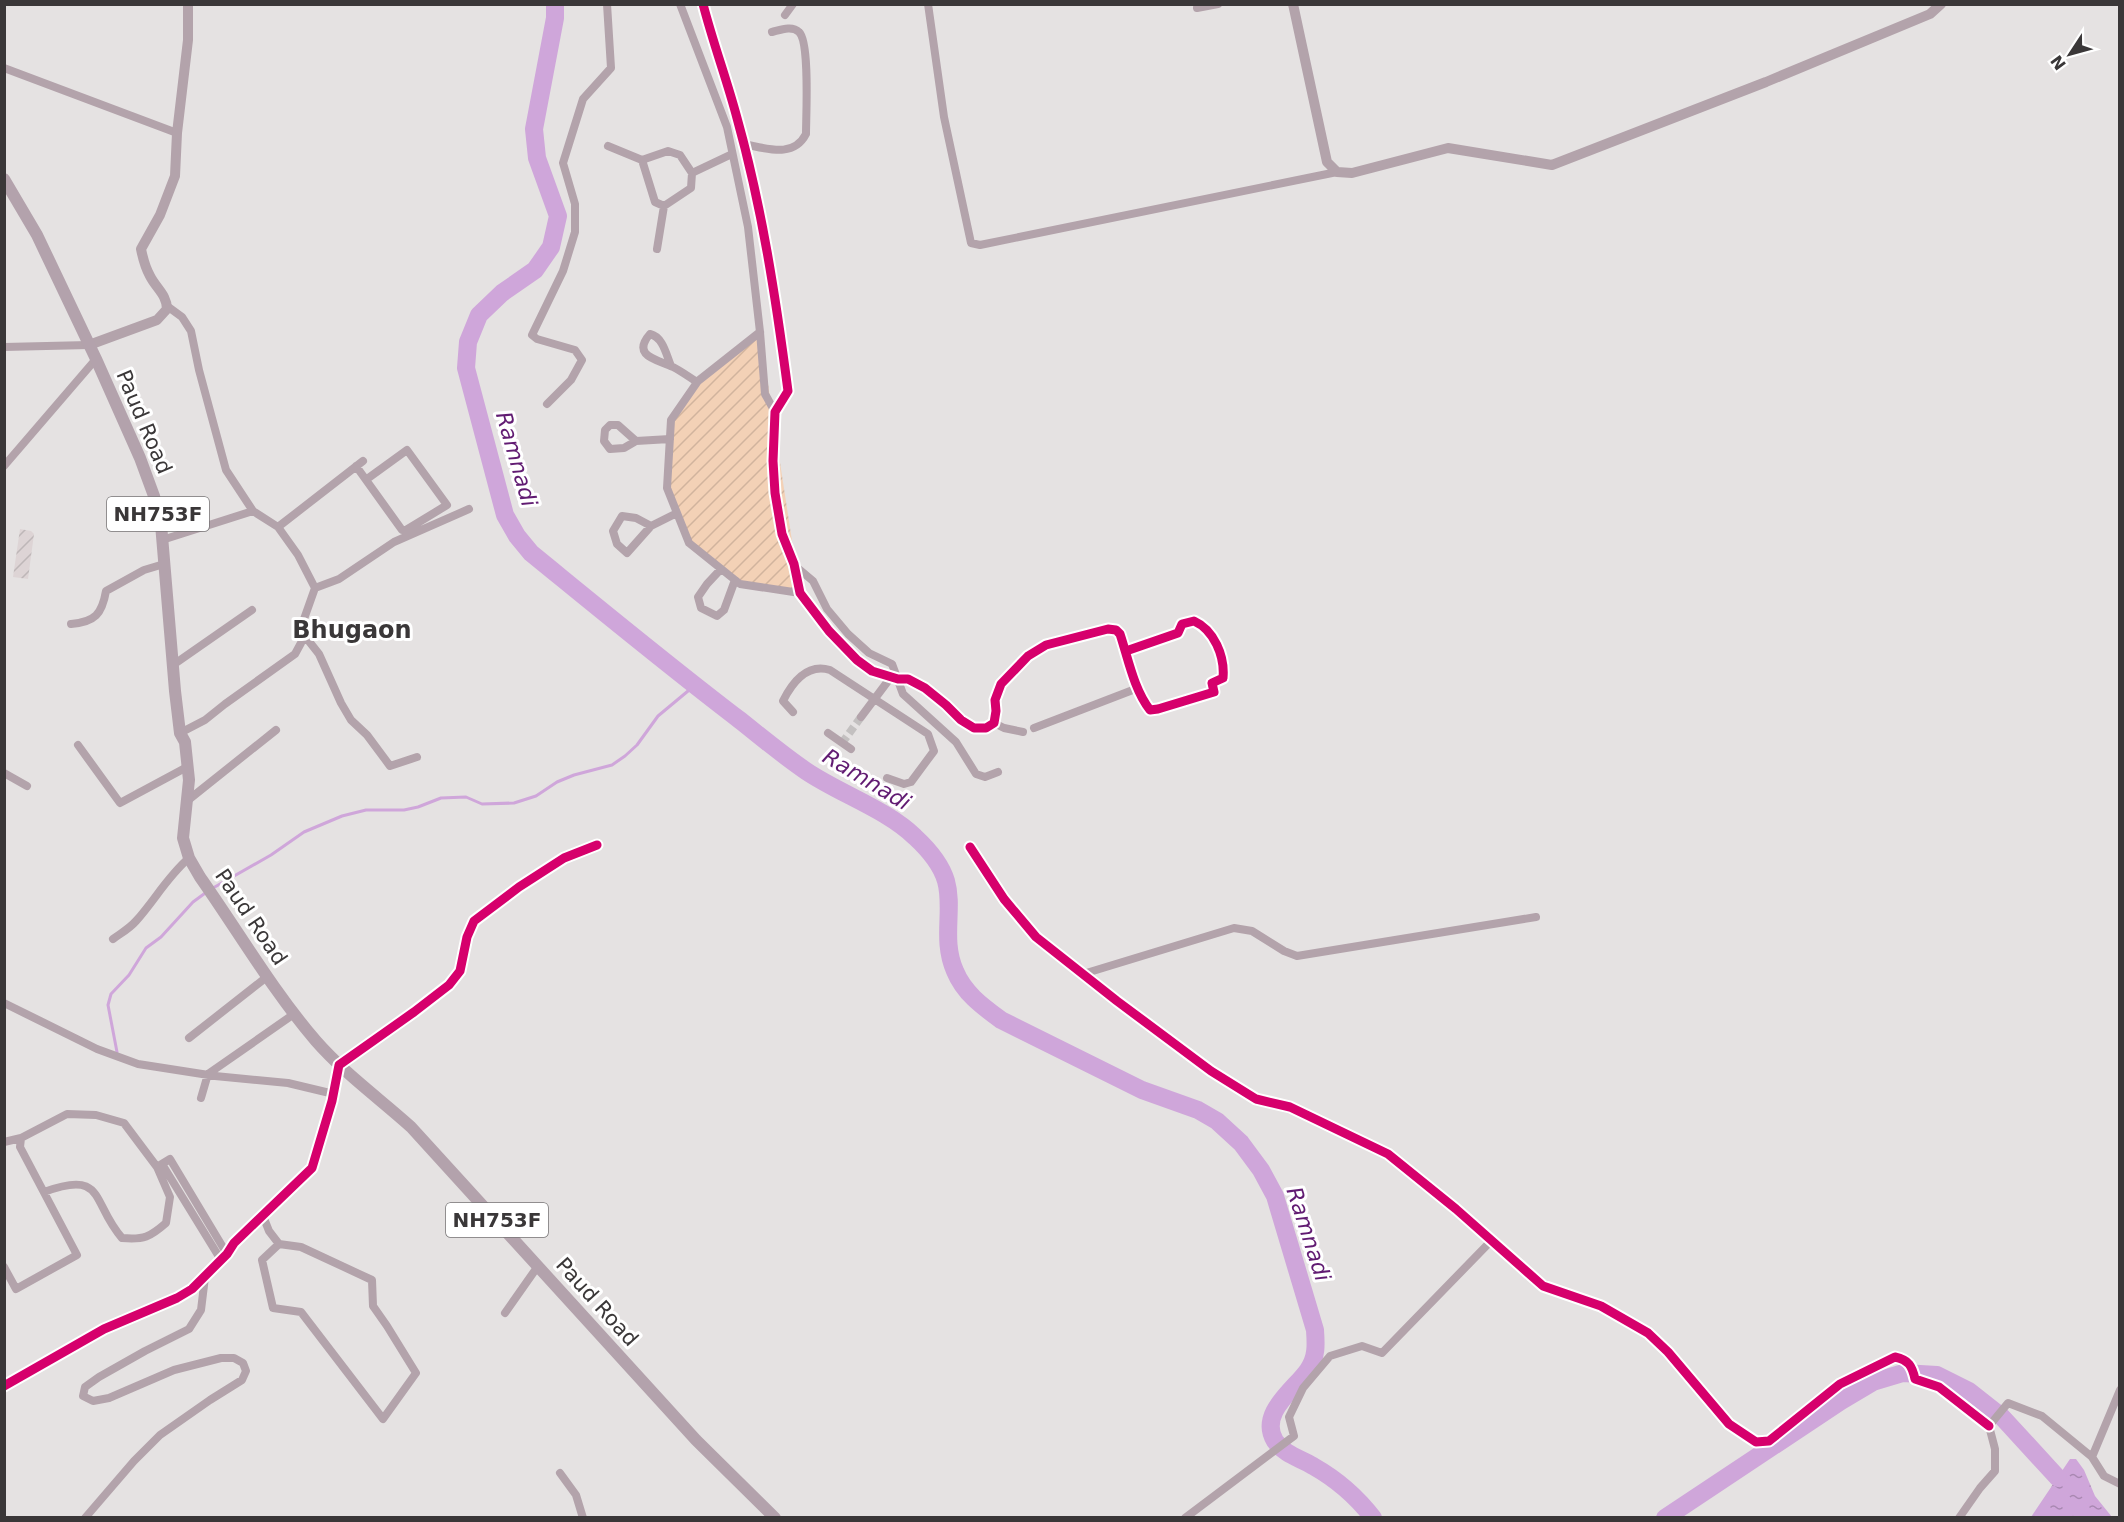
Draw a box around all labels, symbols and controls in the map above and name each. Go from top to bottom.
north arrow [2040,24,2100,84]
text: N [2047,52,2070,74]
street label: Paud Road [111,366,177,478]
water label: Ramnadi [491,409,542,510]
road number: NH753F [107,497,209,531]
district label: Bhugaon [292,616,412,644]
water label: Ramnadi [818,744,915,815]
street label: Paud Road [210,864,292,970]
water label: Ramnadi [1282,1184,1336,1284]
road number: NH753F [446,1203,548,1237]
street label: Paud Road [551,1253,643,1351]

